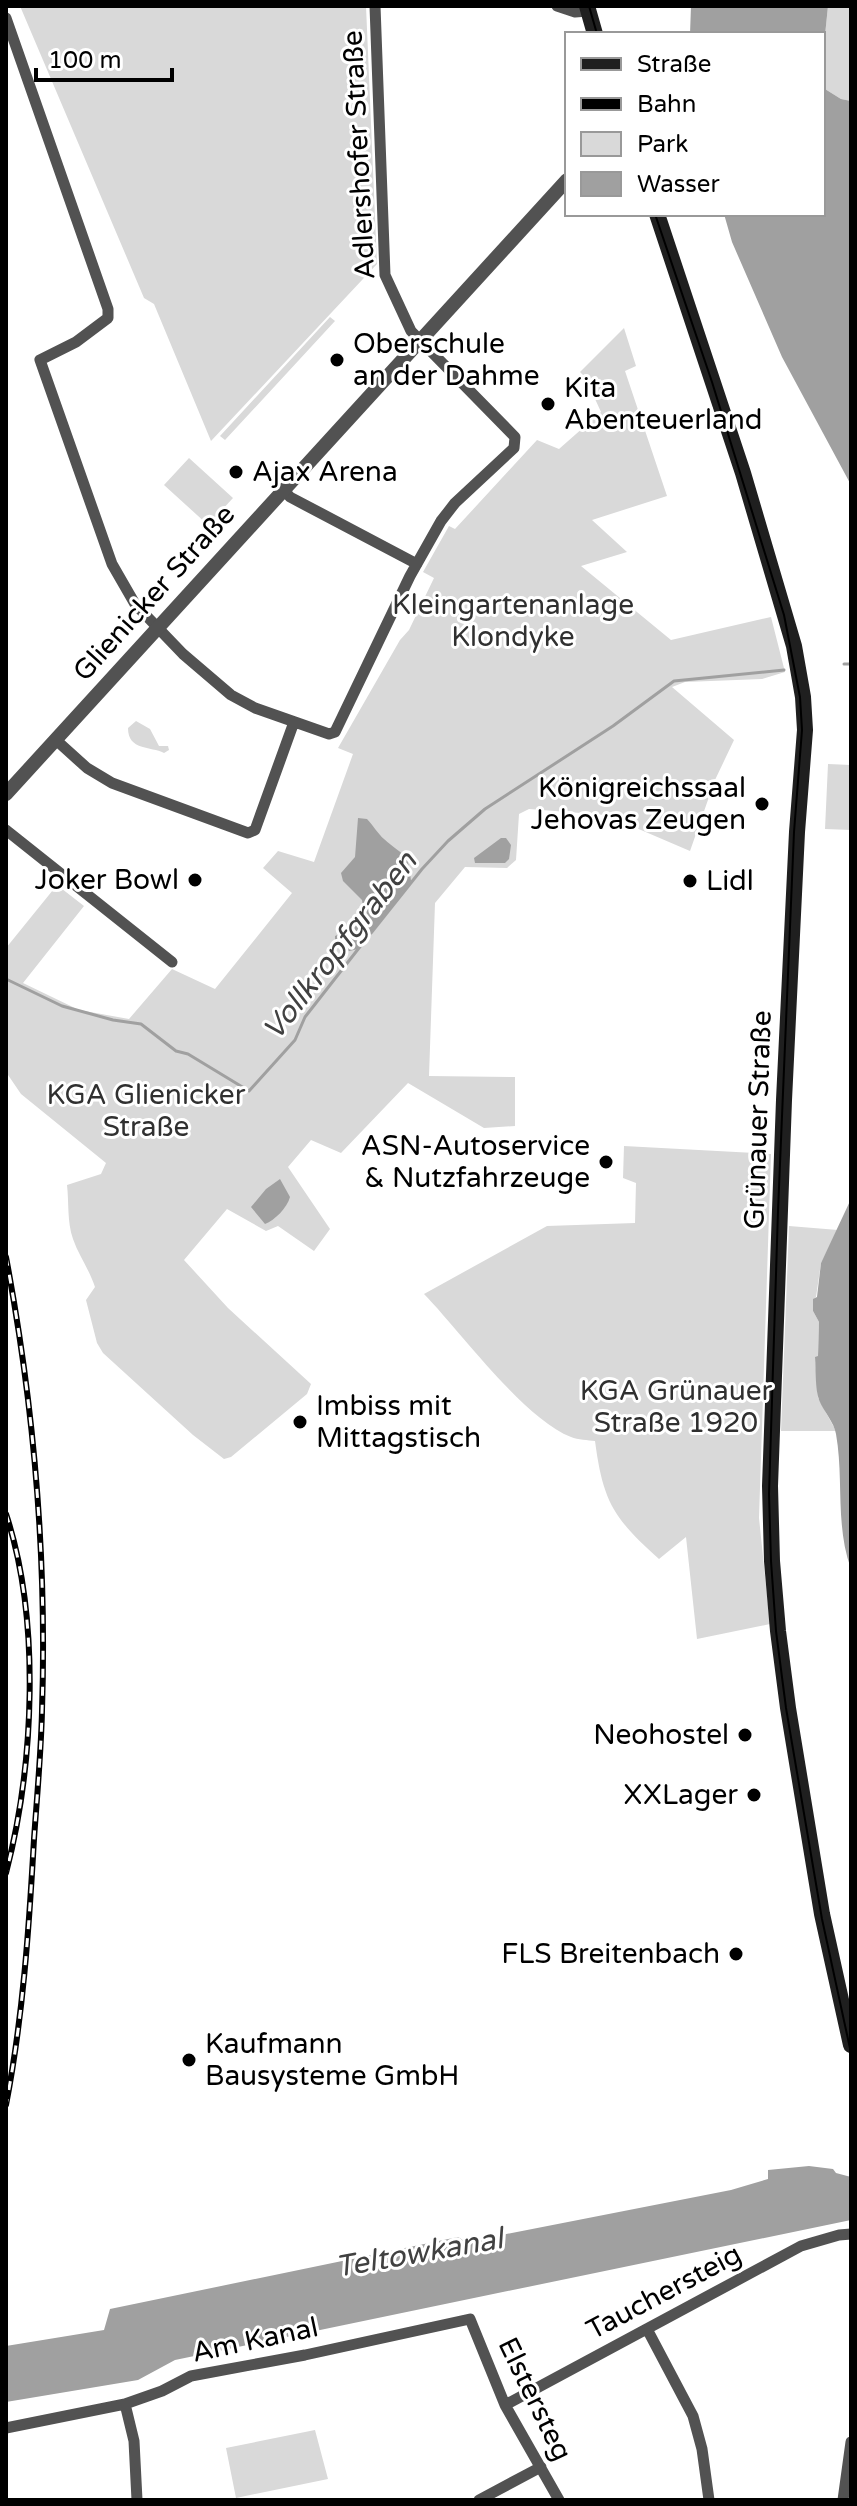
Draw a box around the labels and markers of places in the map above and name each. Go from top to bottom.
place label: Oberschule an der Dahme [353,327,540,393]
marker: Oberschule an der Dahme [328,351,346,369]
place label: Kita Abenteuerland [564,371,762,437]
marker: Kita Abenteuerland [539,395,557,413]
place label: Ajax Arena [252,455,398,489]
marker: Ajax Arena [227,463,245,481]
place label: Königreichssaal Jehovas Zeugen [531,771,746,837]
marker: Königreichssaal Jehovas Zeugen [753,795,771,813]
place label: Joker Bowl [35,863,179,897]
place label: Lidl [706,864,754,898]
marker: Joker Bowl [186,871,204,889]
marker: Lidl [681,872,699,890]
place label: ASN-Autoservice & Nutzfahrzeuge [361,1129,590,1195]
marker: ASN-Autoservice & Nutzfahrzeuge [597,1153,615,1171]
place label: Imbiss mit Mittagstisch [316,1389,481,1455]
marker: Imbiss mit Mittagstisch [291,1413,309,1431]
place label: Neohostel [593,1718,729,1752]
marker: Neohostel [736,1726,754,1744]
place label: XXLager [624,1778,738,1812]
marker: XXLager [745,1786,763,1804]
place label: FLS Breitenbach [501,1937,720,1971]
marker: FLS Breitenbach [727,1945,745,1963]
place label: Kaufmann Bausysteme GmbH [205,2027,459,2093]
marker: Kaufmann Bausysteme GmbH [180,2051,198,2069]

